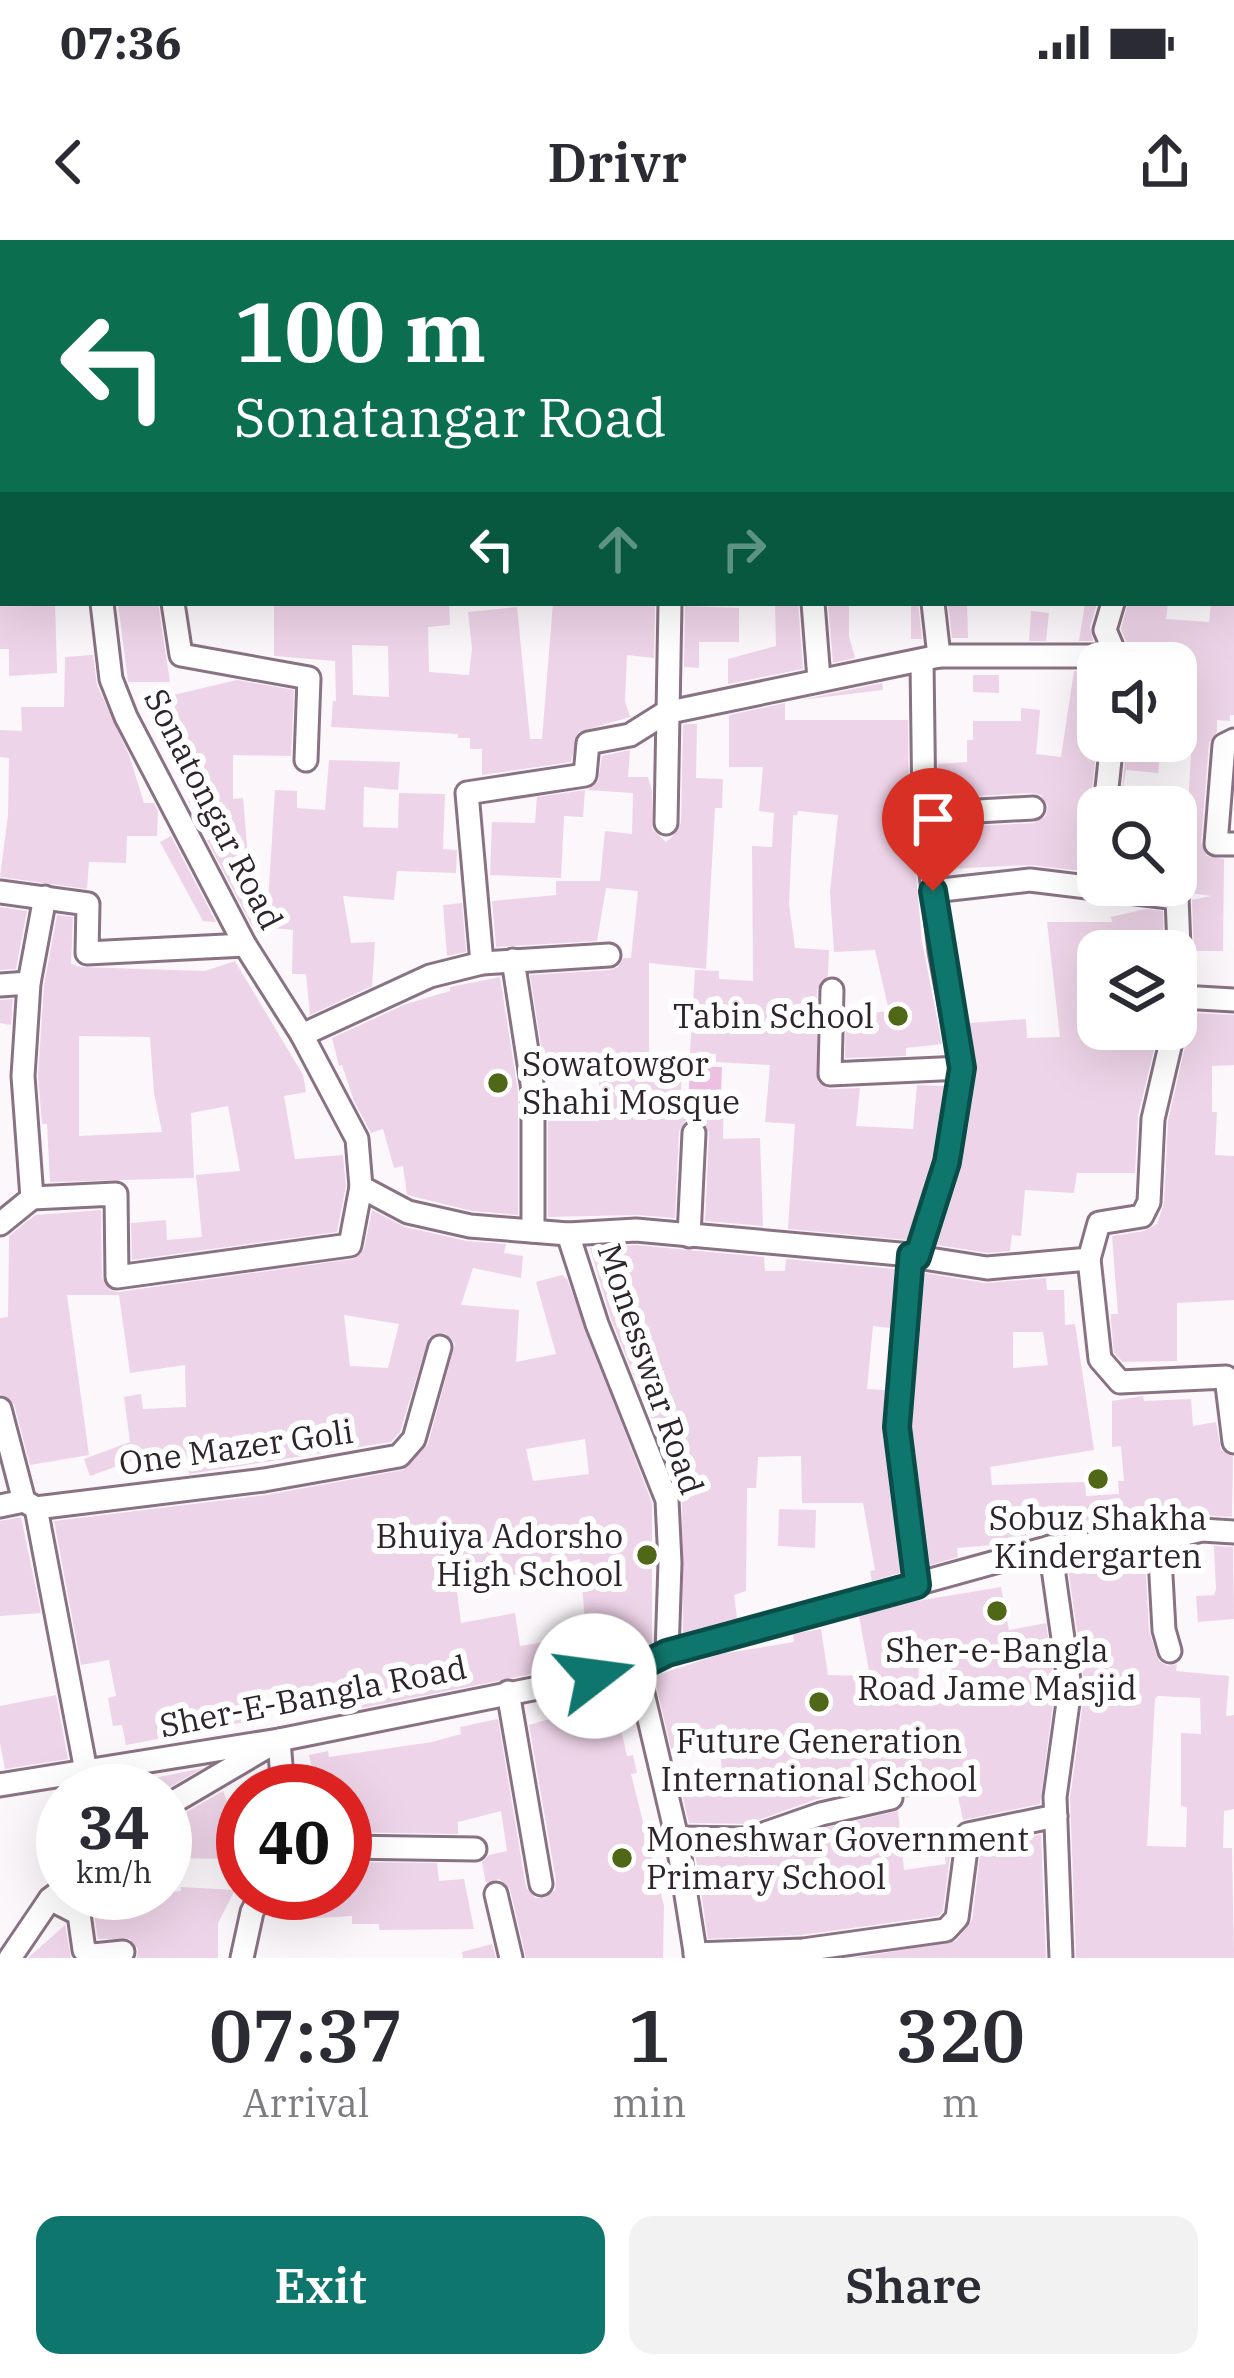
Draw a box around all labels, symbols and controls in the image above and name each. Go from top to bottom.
text: 07:36 [60,13,182,71]
text: Drivr [547,127,687,197]
icon: back [36,129,102,195]
icon: share [1132,129,1198,195]
text: 100 m [234,276,486,385]
icon: left [36,288,192,444]
text: Sonatangar Road [234,382,667,452]
icon: left [459,516,525,582]
icon: ahead [585,516,651,582]
icon: right [711,516,777,582]
map controls [1077,642,1197,1050]
button: sound [1077,642,1197,762]
street label: Sonatongar Road [135,681,294,937]
pin [882,768,984,891]
icon: arrive [900,786,966,852]
button: search [1077,786,1197,906]
button: layers [1077,930,1197,1050]
place label: Tabin School [673,994,874,1037]
marker: Tabin School [885,1003,911,1029]
place label: Sowatowgor Shahi Mosque [522,1042,740,1123]
marker: Sowatowgor Shahi Mosque [485,1070,511,1096]
street label: Monesswar Road [588,1238,715,1500]
street label: One Mazer Goli [116,1409,356,1484]
marker: Sobuz Shakha Kindergarten [1085,1466,1111,1492]
place label: Sobuz Shakha Kindergarten [989,1496,1207,1577]
place label: Bhuiya Adorsho High School [376,1514,623,1595]
marker: Bhuiya Adorsho High School [634,1542,660,1568]
marker: Sher-e-Bangla Road Jame Masjid [984,1598,1010,1624]
position arrow [531,1613,657,1739]
place label: Sher-e-Bangla Road Jame Masjid [857,1628,1137,1709]
street label: Sher-E-Bangla Road [156,1645,470,1746]
marker: Future Generation International School [806,1689,832,1715]
place label: Future Generation International School [660,1719,978,1800]
speed limit sign: 40 [216,1764,372,1920]
text: 34 [78,1787,150,1866]
place label: Moneshwar Government Primary School [646,1817,1029,1898]
marker: Moneshwar Government Primary School [609,1845,635,1871]
text: km/h [76,1852,152,1891]
text: 07:37 [209,1988,403,2082]
text: 1 [628,1988,671,2082]
text: 320 [895,1988,1025,2082]
text: Arrival [243,2077,370,2128]
text: min [612,2077,687,2128]
text: m [942,2077,979,2128]
button: Exit [36,2216,605,2354]
button: Share [629,2216,1198,2354]

